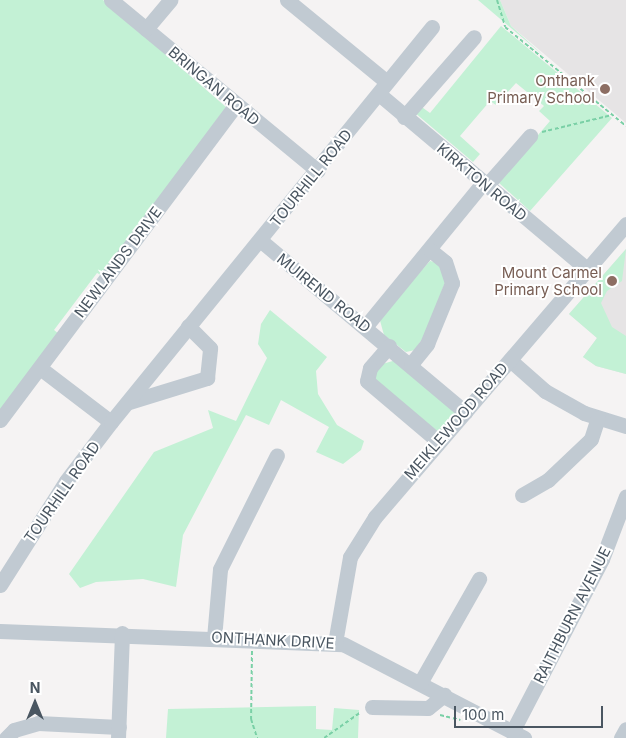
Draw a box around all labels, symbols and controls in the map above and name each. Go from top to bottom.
street label: BRINGAN ROAD [165,43,263,129]
place label: Onthank Primary School [487,71,595,106]
marker: Onthank Primary School [599,83,611,95]
street label: TOURHILL ROAD [266,126,356,230]
street label: KIRKTON ROAD [433,139,531,225]
street label: NEWLANDS DRIVE [71,203,165,321]
street label: MUIREND ROAD [273,250,375,336]
place label: Mount Carmel Primary School [494,263,602,298]
marker: Mount Carmel Primary School [606,275,618,287]
street label: MEIKLEWOOD ROAD [400,359,512,483]
street label: TOURHILL ROAD [20,438,104,546]
street label: RAITHBURN AVENUE [530,544,614,686]
street label: ONTHANK DRIVE [211,628,335,652]
north arrow [10,678,60,728]
text: N [30,679,40,696]
scale bar [456,696,605,728]
text: 100 m [462,705,504,724]

